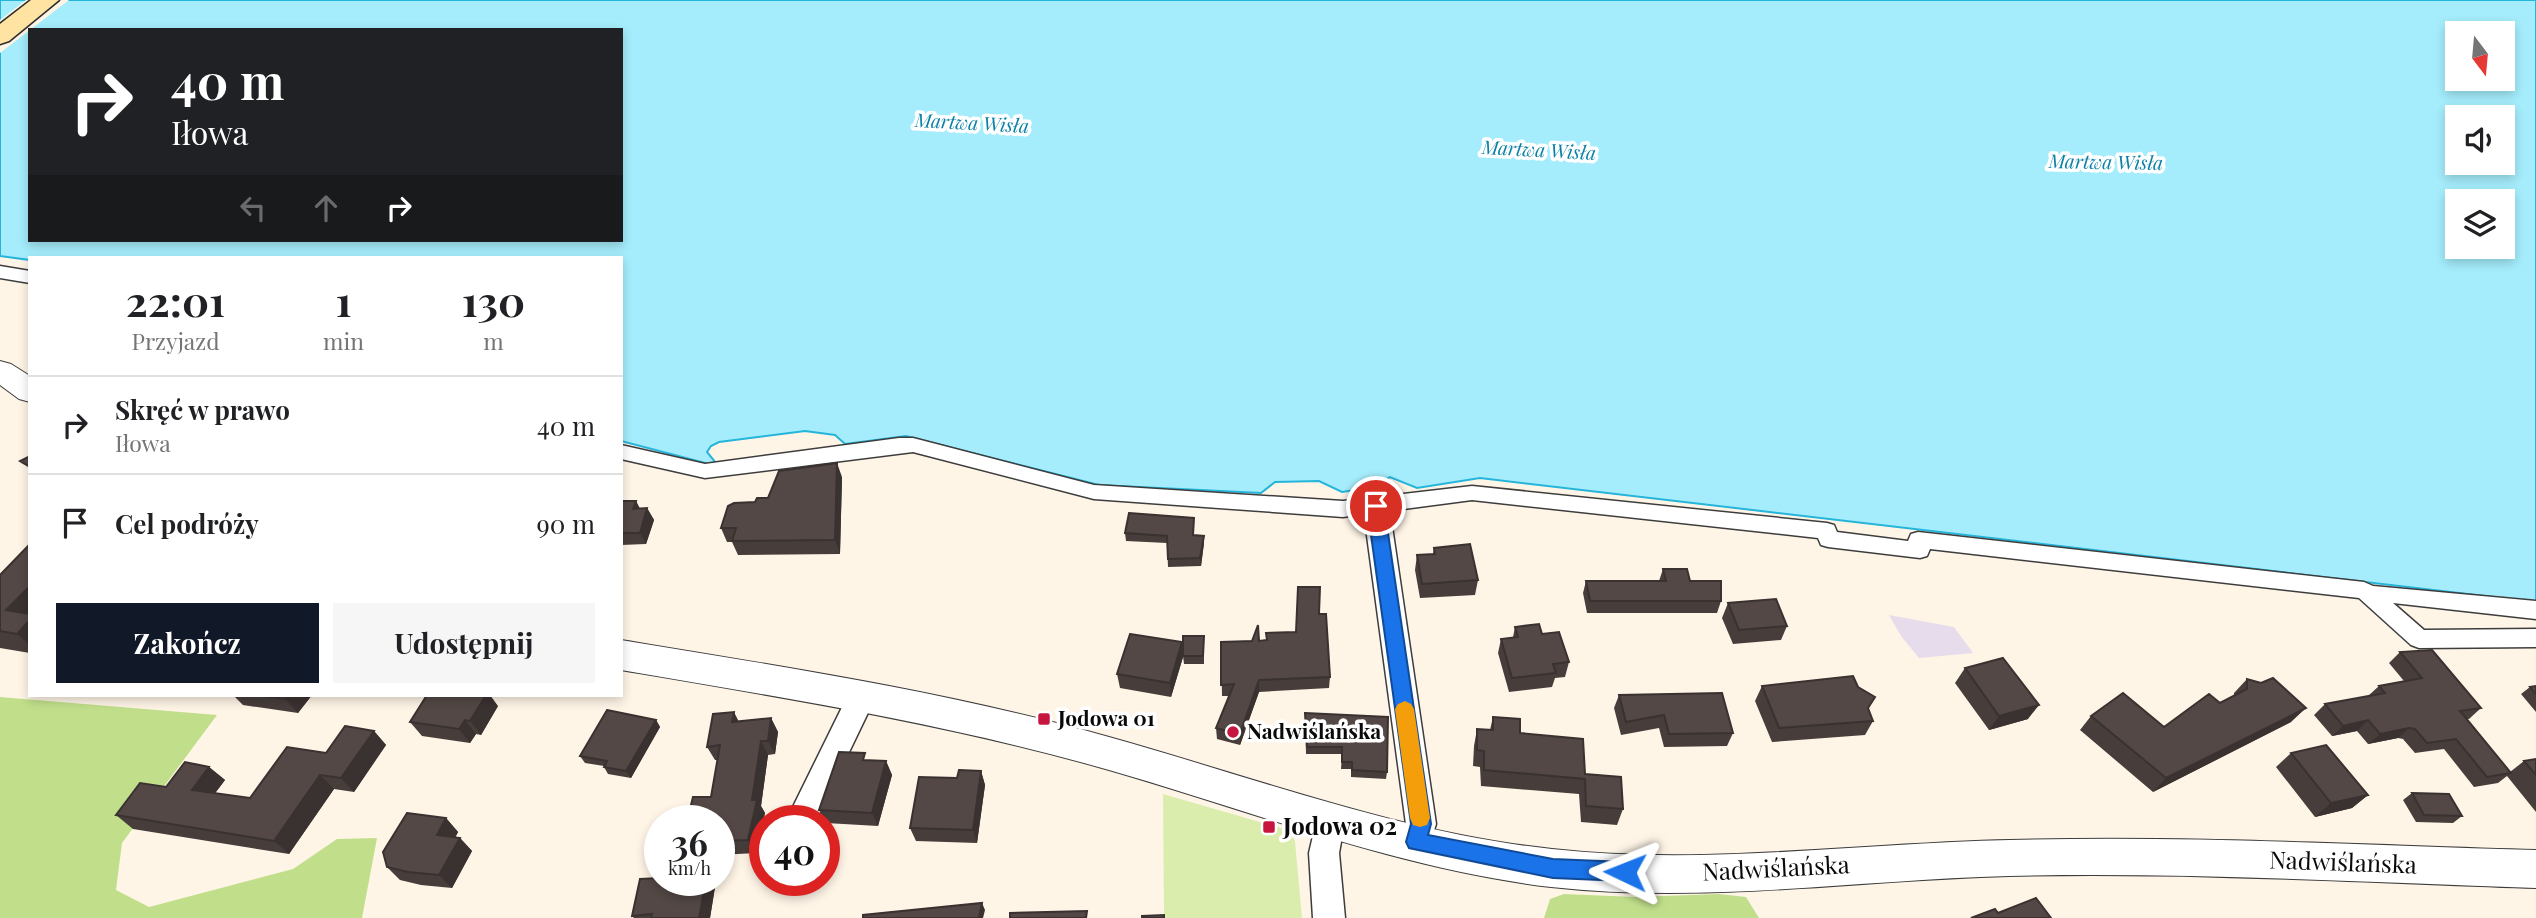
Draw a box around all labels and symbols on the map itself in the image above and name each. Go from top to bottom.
north arrow [2445,21,2515,91]
water label: Martwa Wisła [913,106,1030,138]
water label: Martwa Wisła [1480,133,1597,165]
water label: Martwa Wisła [2048,147,2163,175]
pin [1346,476,1406,536]
place label: Jodowa 01 [1057,703,1155,731]
marker: Jodowa 01 [1036,711,1052,727]
place label: Nadwiślańska [1247,716,1381,744]
marker: Nadwiślańska [1225,724,1241,740]
speed limit sign: 40 [749,805,840,896]
place label: Jodowa 02 [1282,809,1397,841]
marker: Jodowa 02 [1261,819,1277,835]
position arrow [1588,835,1662,909]
street label: Nadwiślańska [2269,842,2417,880]
street label: Nadwiślańska [1701,847,1850,887]

